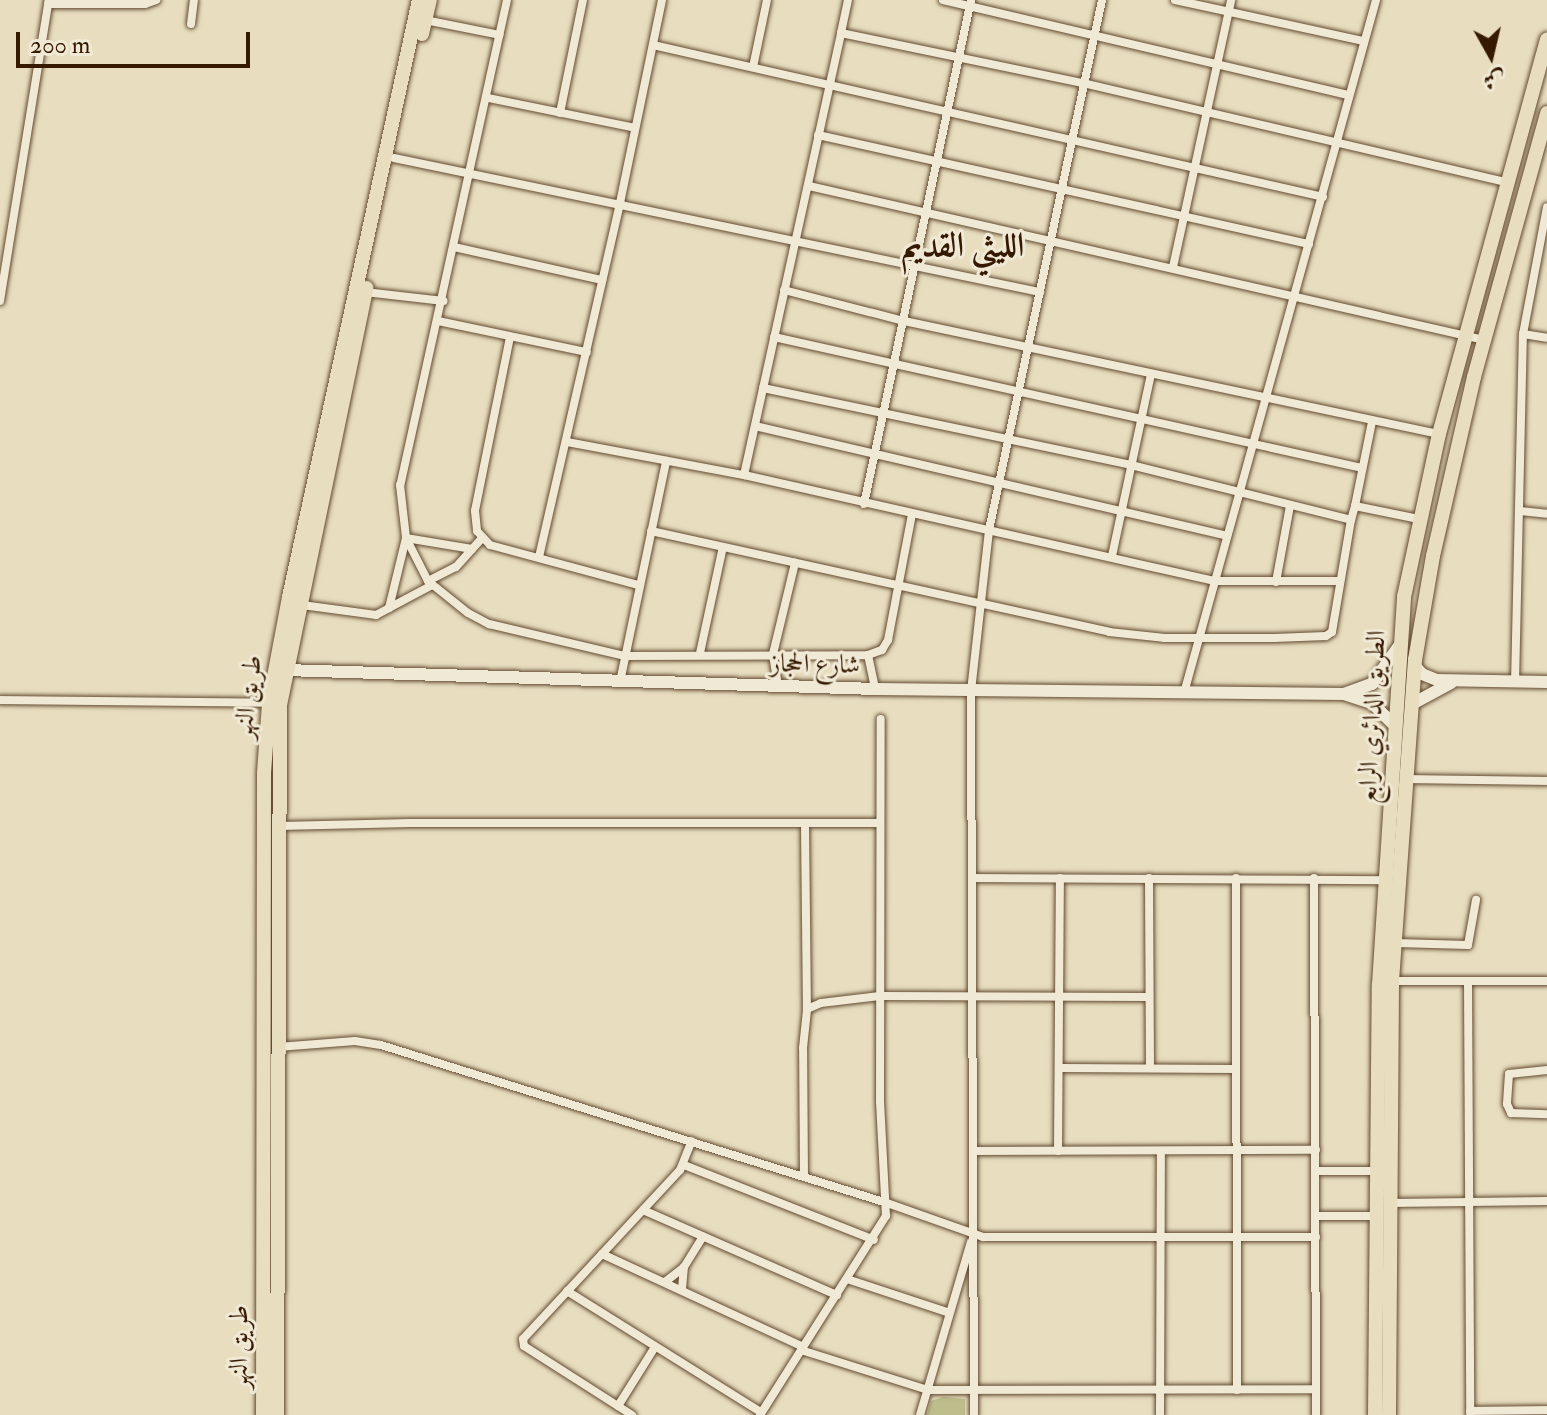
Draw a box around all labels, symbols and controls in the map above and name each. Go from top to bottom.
scale bar [20,16,254,66]
north arrow [1451,16,1531,96]
text: 200 m [30,30,90,61]
text: ش [1482,64,1507,95]
district label: الليثي القديم [902,226,1024,266]
street label: الطريق الدائري الرابع [1353,630,1393,804]
street label: شارع الحجاز [770,649,860,681]
street label: طريق النهر [228,653,270,741]
street label: طريق النهر [224,1305,256,1389]

